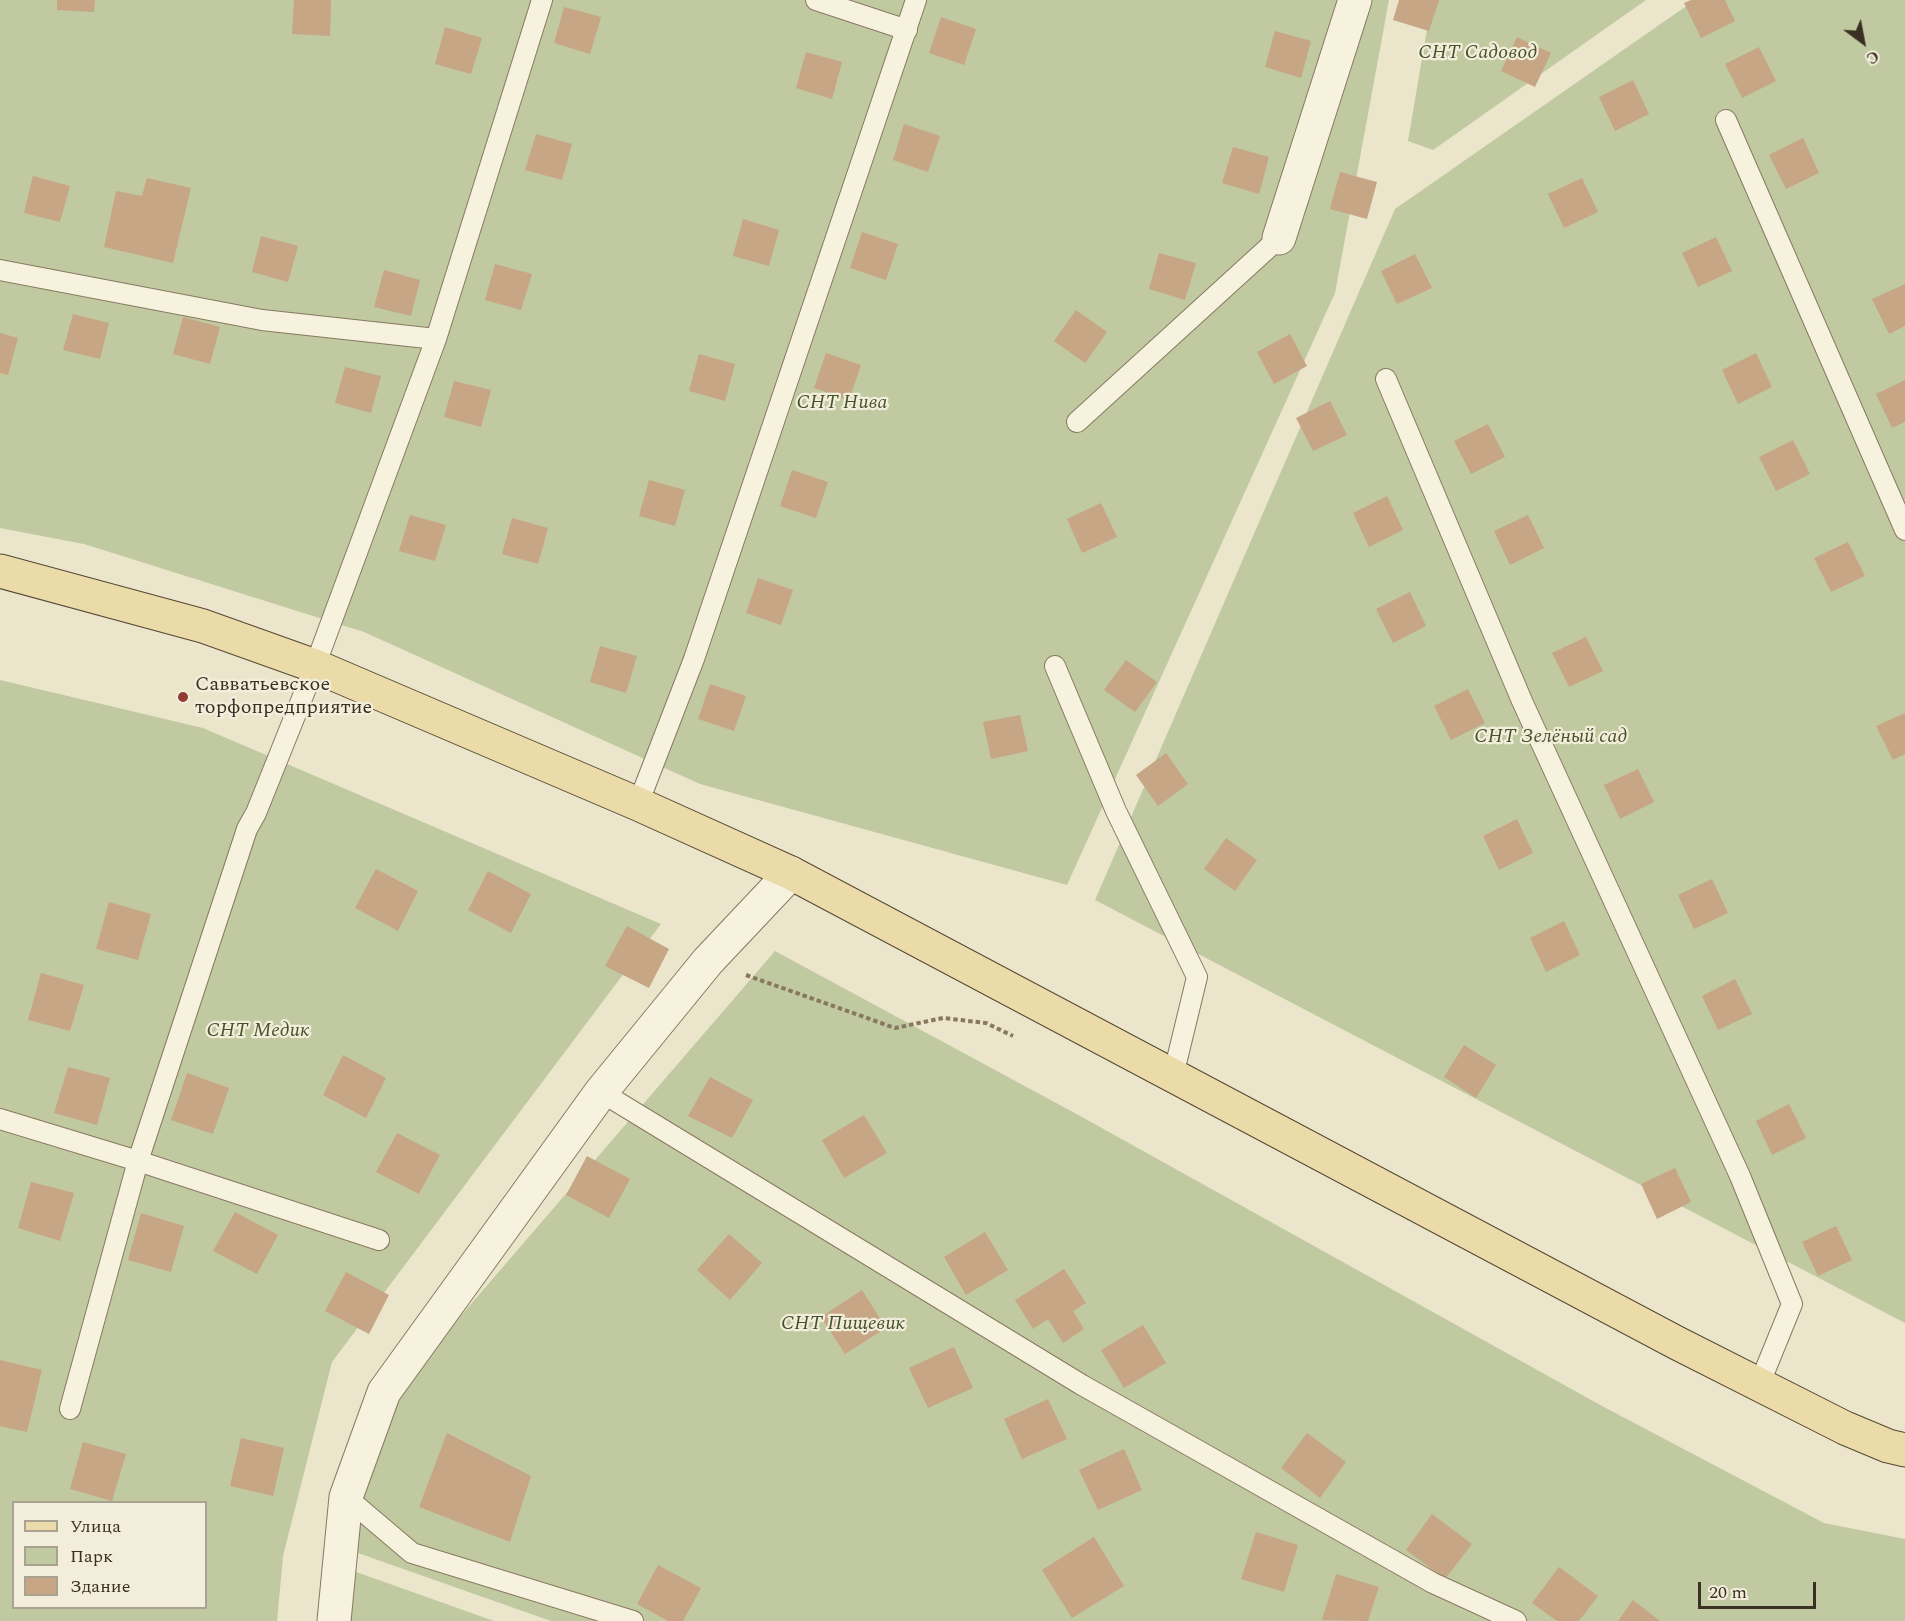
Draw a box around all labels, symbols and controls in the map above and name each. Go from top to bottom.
north arrow [1833,12,1893,72]
park label: СНТ Садовод [1418,42,1538,66]
text: С [1861,44,1884,70]
park label: СНТ Нива [797,392,887,416]
place label: Савватьевское торфопредприятие [195,674,372,721]
marker: Савватьевское торфопредприятие [176,690,190,704]
park label: СНТ Зелёный сад [1474,726,1628,750]
park label: СНТ Медик [206,1020,310,1044]
park label: СНТ Пищевик [781,1313,905,1337]
legend [12,1501,207,1609]
text: Улица [70,1513,121,1540]
text: Парк [70,1543,113,1570]
scale bar [1701,1570,1820,1608]
text: Здание [70,1573,130,1600]
text: 20 m [1709,1579,1747,1606]

